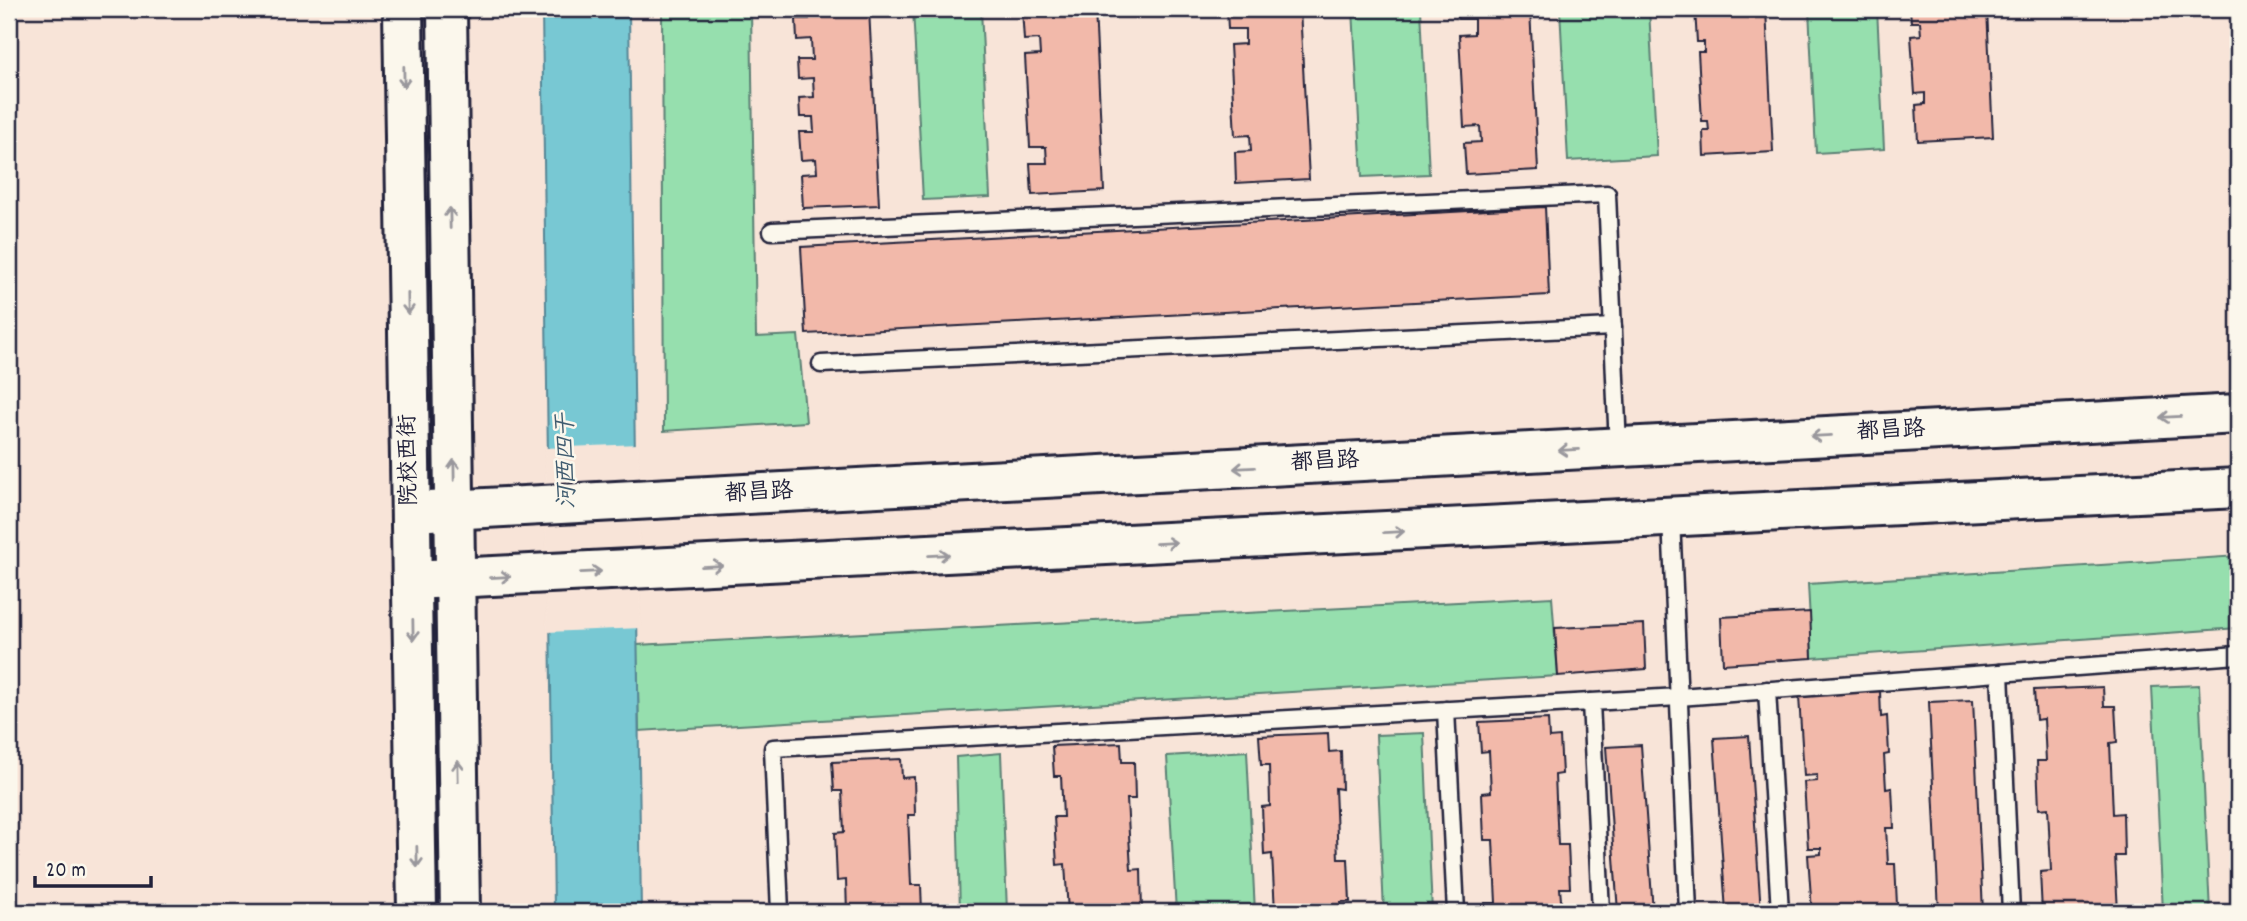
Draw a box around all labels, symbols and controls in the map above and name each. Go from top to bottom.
one-way arrow [398,65,411,88]
one-way arrow [443,206,457,229]
one-way arrow [401,293,415,316]
water label: 河西四干 [550,411,586,509]
one-way arrow [2159,411,2182,424]
street label: 院校西街 [393,414,427,506]
street label: 都昌路 [1856,414,1926,450]
one-way arrow [1810,430,1832,443]
one-way arrow [1558,443,1581,456]
street label: 都昌路 [1290,445,1360,481]
one-way arrow [447,458,461,481]
one-way arrow [1233,461,1256,474]
street label: 都昌路 [724,476,794,512]
one-way arrow [1382,525,1405,538]
one-way arrow [1155,537,1178,550]
one-way arrow [927,548,950,561]
one-way arrow [700,560,723,573]
one-way arrow [579,566,602,579]
one-way arrow [488,571,511,584]
one-way arrow [406,618,420,641]
one-way arrow [451,759,465,782]
scale bar [35,844,150,888]
one-way arrow [410,846,423,869]
text: 20 m [46,857,86,887]

